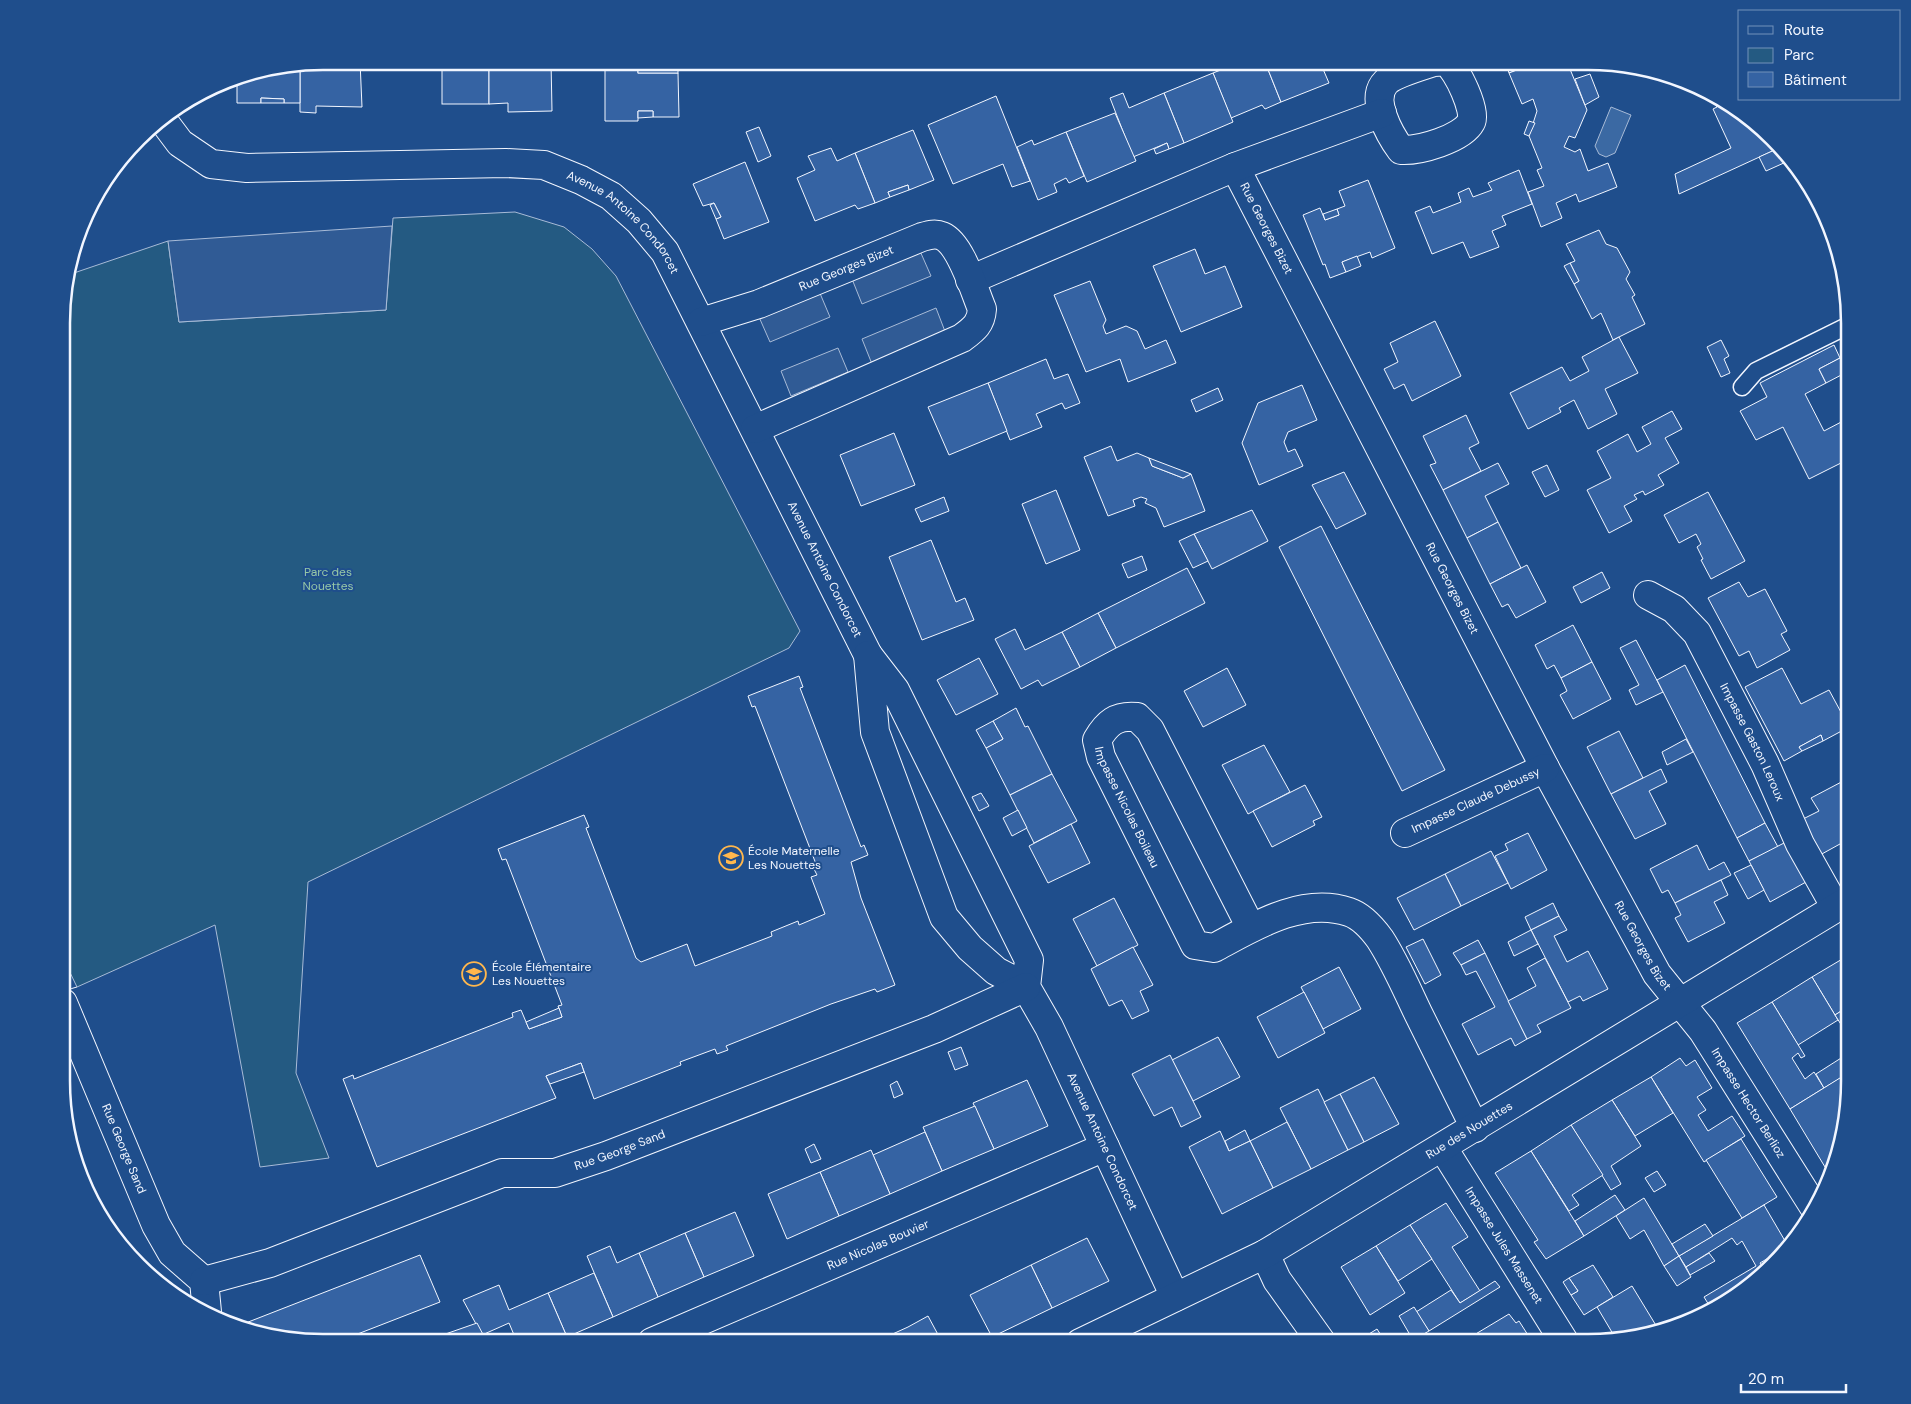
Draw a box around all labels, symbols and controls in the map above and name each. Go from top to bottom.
legend [1738,10,1901,100]
text: Route [1784,20,1824,40]
text: Parc [1784,45,1814,65]
text: Bâtiment [1784,70,1847,90]
street label: Avenue Antoine Condorcet [564,167,683,277]
street label: Rue Georges Bizet [1236,180,1297,277]
street label: Rue Georges Bizet [796,241,896,295]
street label: Avenue Antoine Condorcet [784,499,866,640]
street label: Rue Georges Bizet [1422,540,1483,637]
park label: Parc des Nouettes [303,564,353,594]
street label: Impasse Gaston Leroux [1716,680,1788,804]
street label: Impasse Nicolas Boileau [1091,745,1163,871]
street label: Impasse Claude Debussy [1409,763,1543,837]
place label: École Maternelle Les Nouettes [748,843,840,873]
school or university icon: École Maternelle Les Nouettes [718,845,744,871]
street label: Rue Georges Bizet [1611,898,1675,994]
place label: École Élémentaire Les Nouettes [492,959,591,989]
school or university icon: École Élémentaire Les Nouettes [461,961,487,987]
street label: Impasse Hector Berlioz [1708,1045,1789,1161]
street label: Avenue Antoine Condorcet [1063,1070,1141,1213]
street label: Rue des Nouettes [1423,1098,1515,1163]
street label: Rue George Sand [98,1101,150,1196]
street label: Rue George Sand [572,1126,668,1174]
street label: Impasse Jules Massenet [1461,1184,1547,1307]
street label: Rue Nicolas Bouvier [825,1216,932,1274]
scale bar [1741,1362,1846,1394]
text: 20 m [1748,1369,1784,1389]

